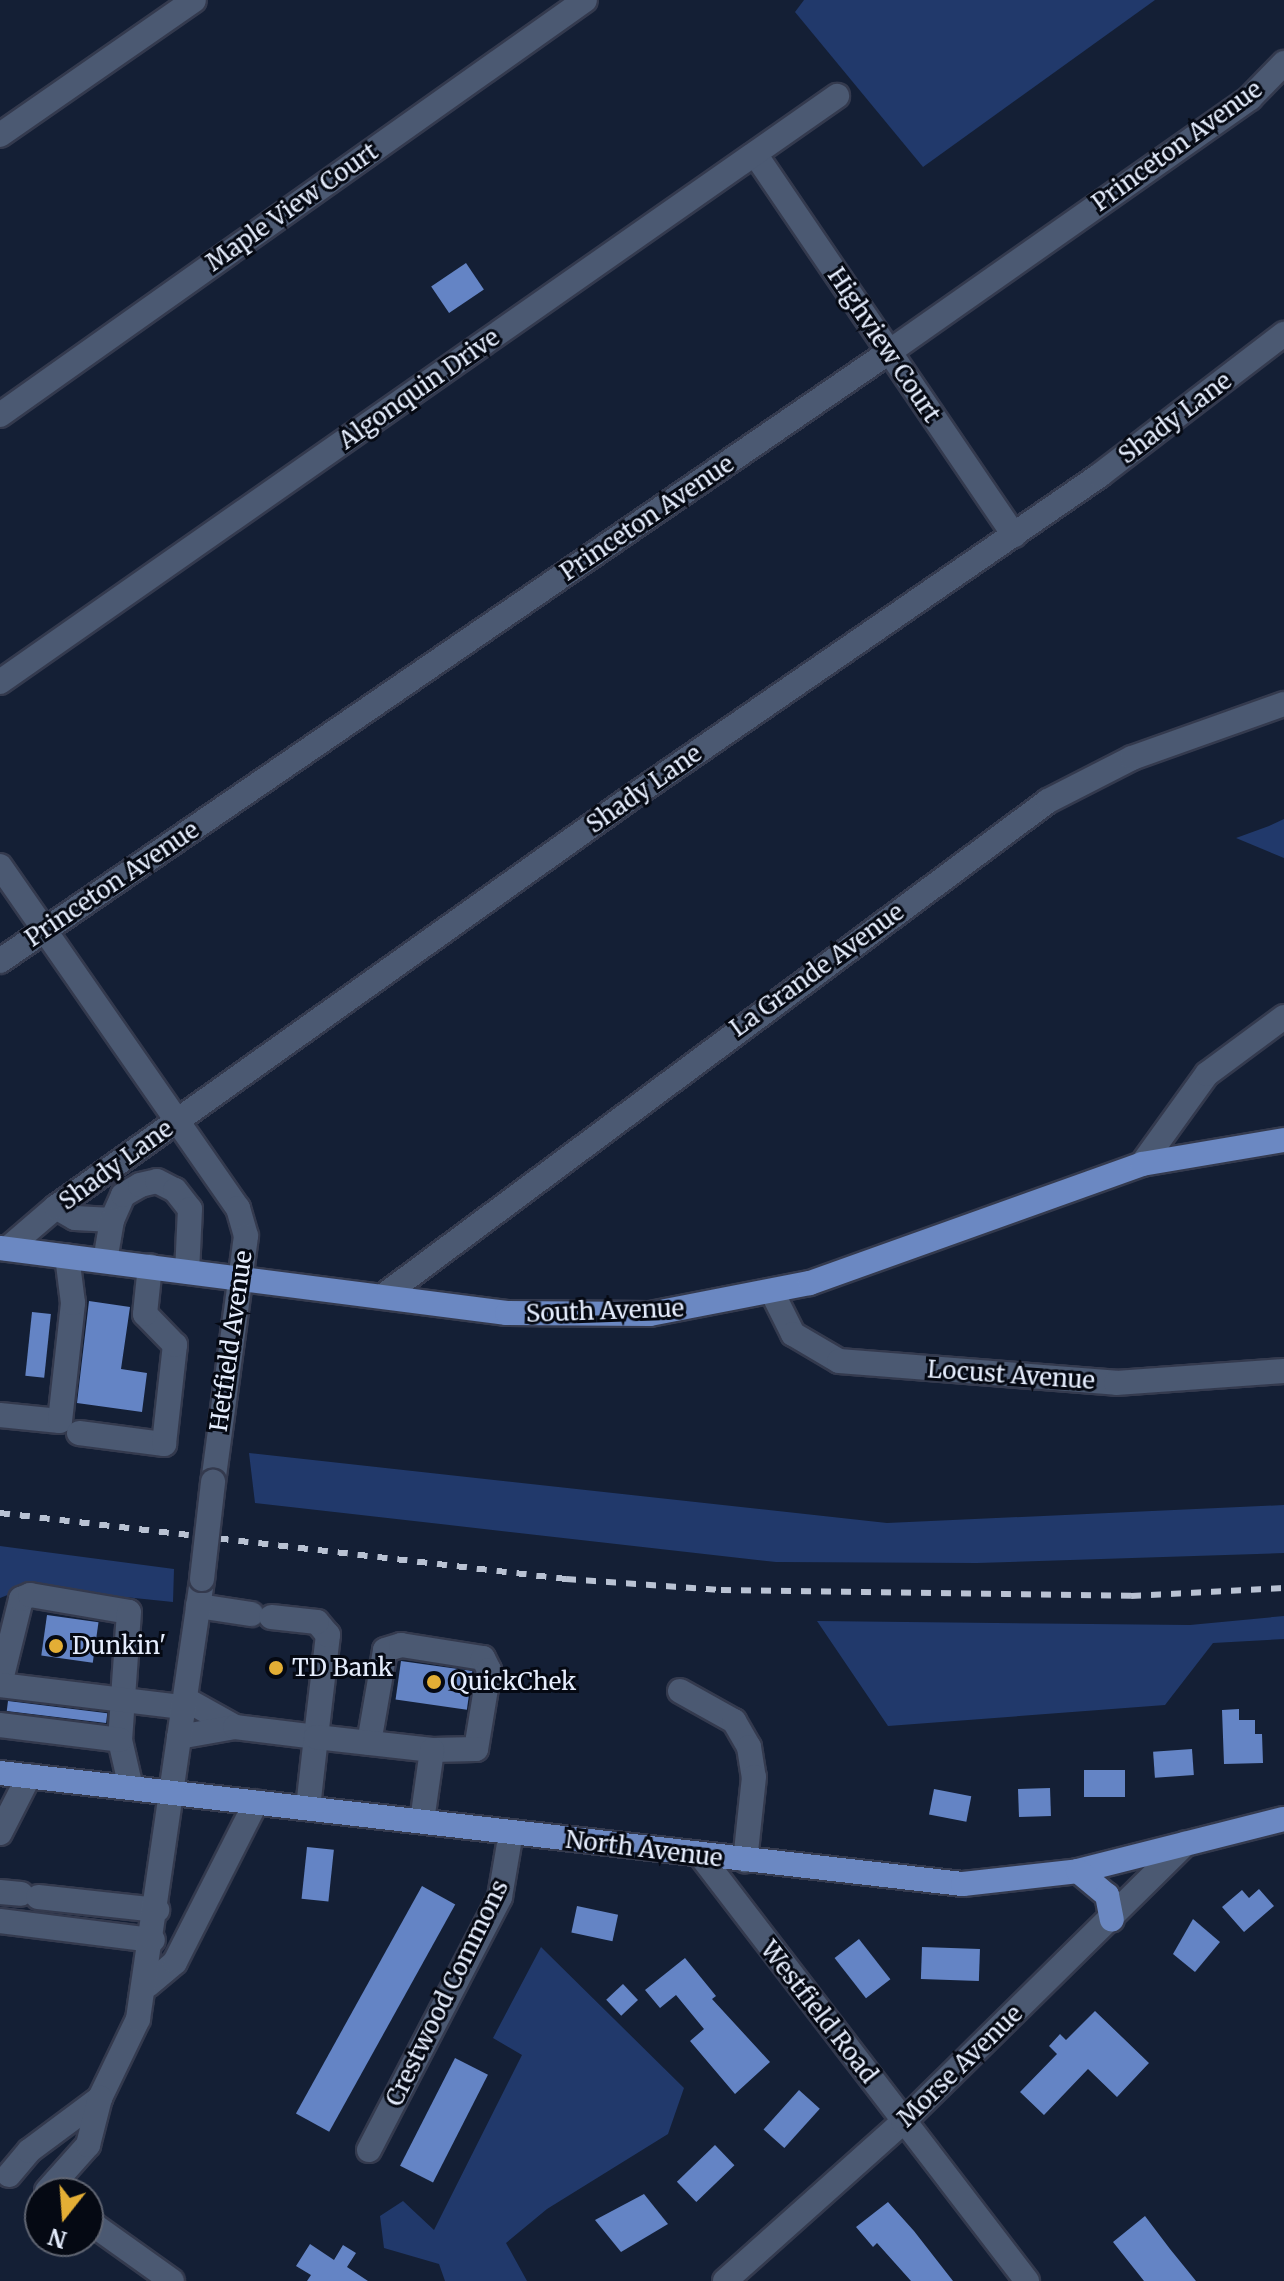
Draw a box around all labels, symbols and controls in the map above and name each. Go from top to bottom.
street label: Princeton Avenue [1086,75,1268,217]
street label: Maple View Court [201,137,383,277]
street label: Highview Court [822,262,946,428]
street label: Algonquin Drive [333,323,505,455]
street label: Shady Lane [1113,366,1237,470]
street label: Princeton Avenue [555,449,739,587]
street label: Shady Lane [581,739,707,839]
street label: Princeton Avenue [20,815,204,953]
street label: La Grande Avenue [725,897,909,1043]
street label: Shady Lane [53,1114,179,1216]
street label: Hetfield Avenue [204,1249,258,1433]
street label: South Avenue [525,1294,685,1328]
street label: Locust Avenue [926,1355,1096,1395]
place label: Dunkin' [72,1632,166,1660]
marker: Dunkin' [47,1637,65,1655]
place label: TD Bank [292,1654,393,1682]
marker: TD Bank [267,1659,285,1677]
place label: QuickChek [450,1668,576,1696]
marker: QuickChek [425,1673,443,1691]
street label: North Avenue [564,1825,724,1873]
street label: Crestwood Commons [380,1875,514,2111]
street label: Westfield Road [755,1935,883,2089]
street label: Morse Avenue [892,1999,1028,2133]
north arrow [24,2177,104,2257]
text: N [45,2222,70,2254]

